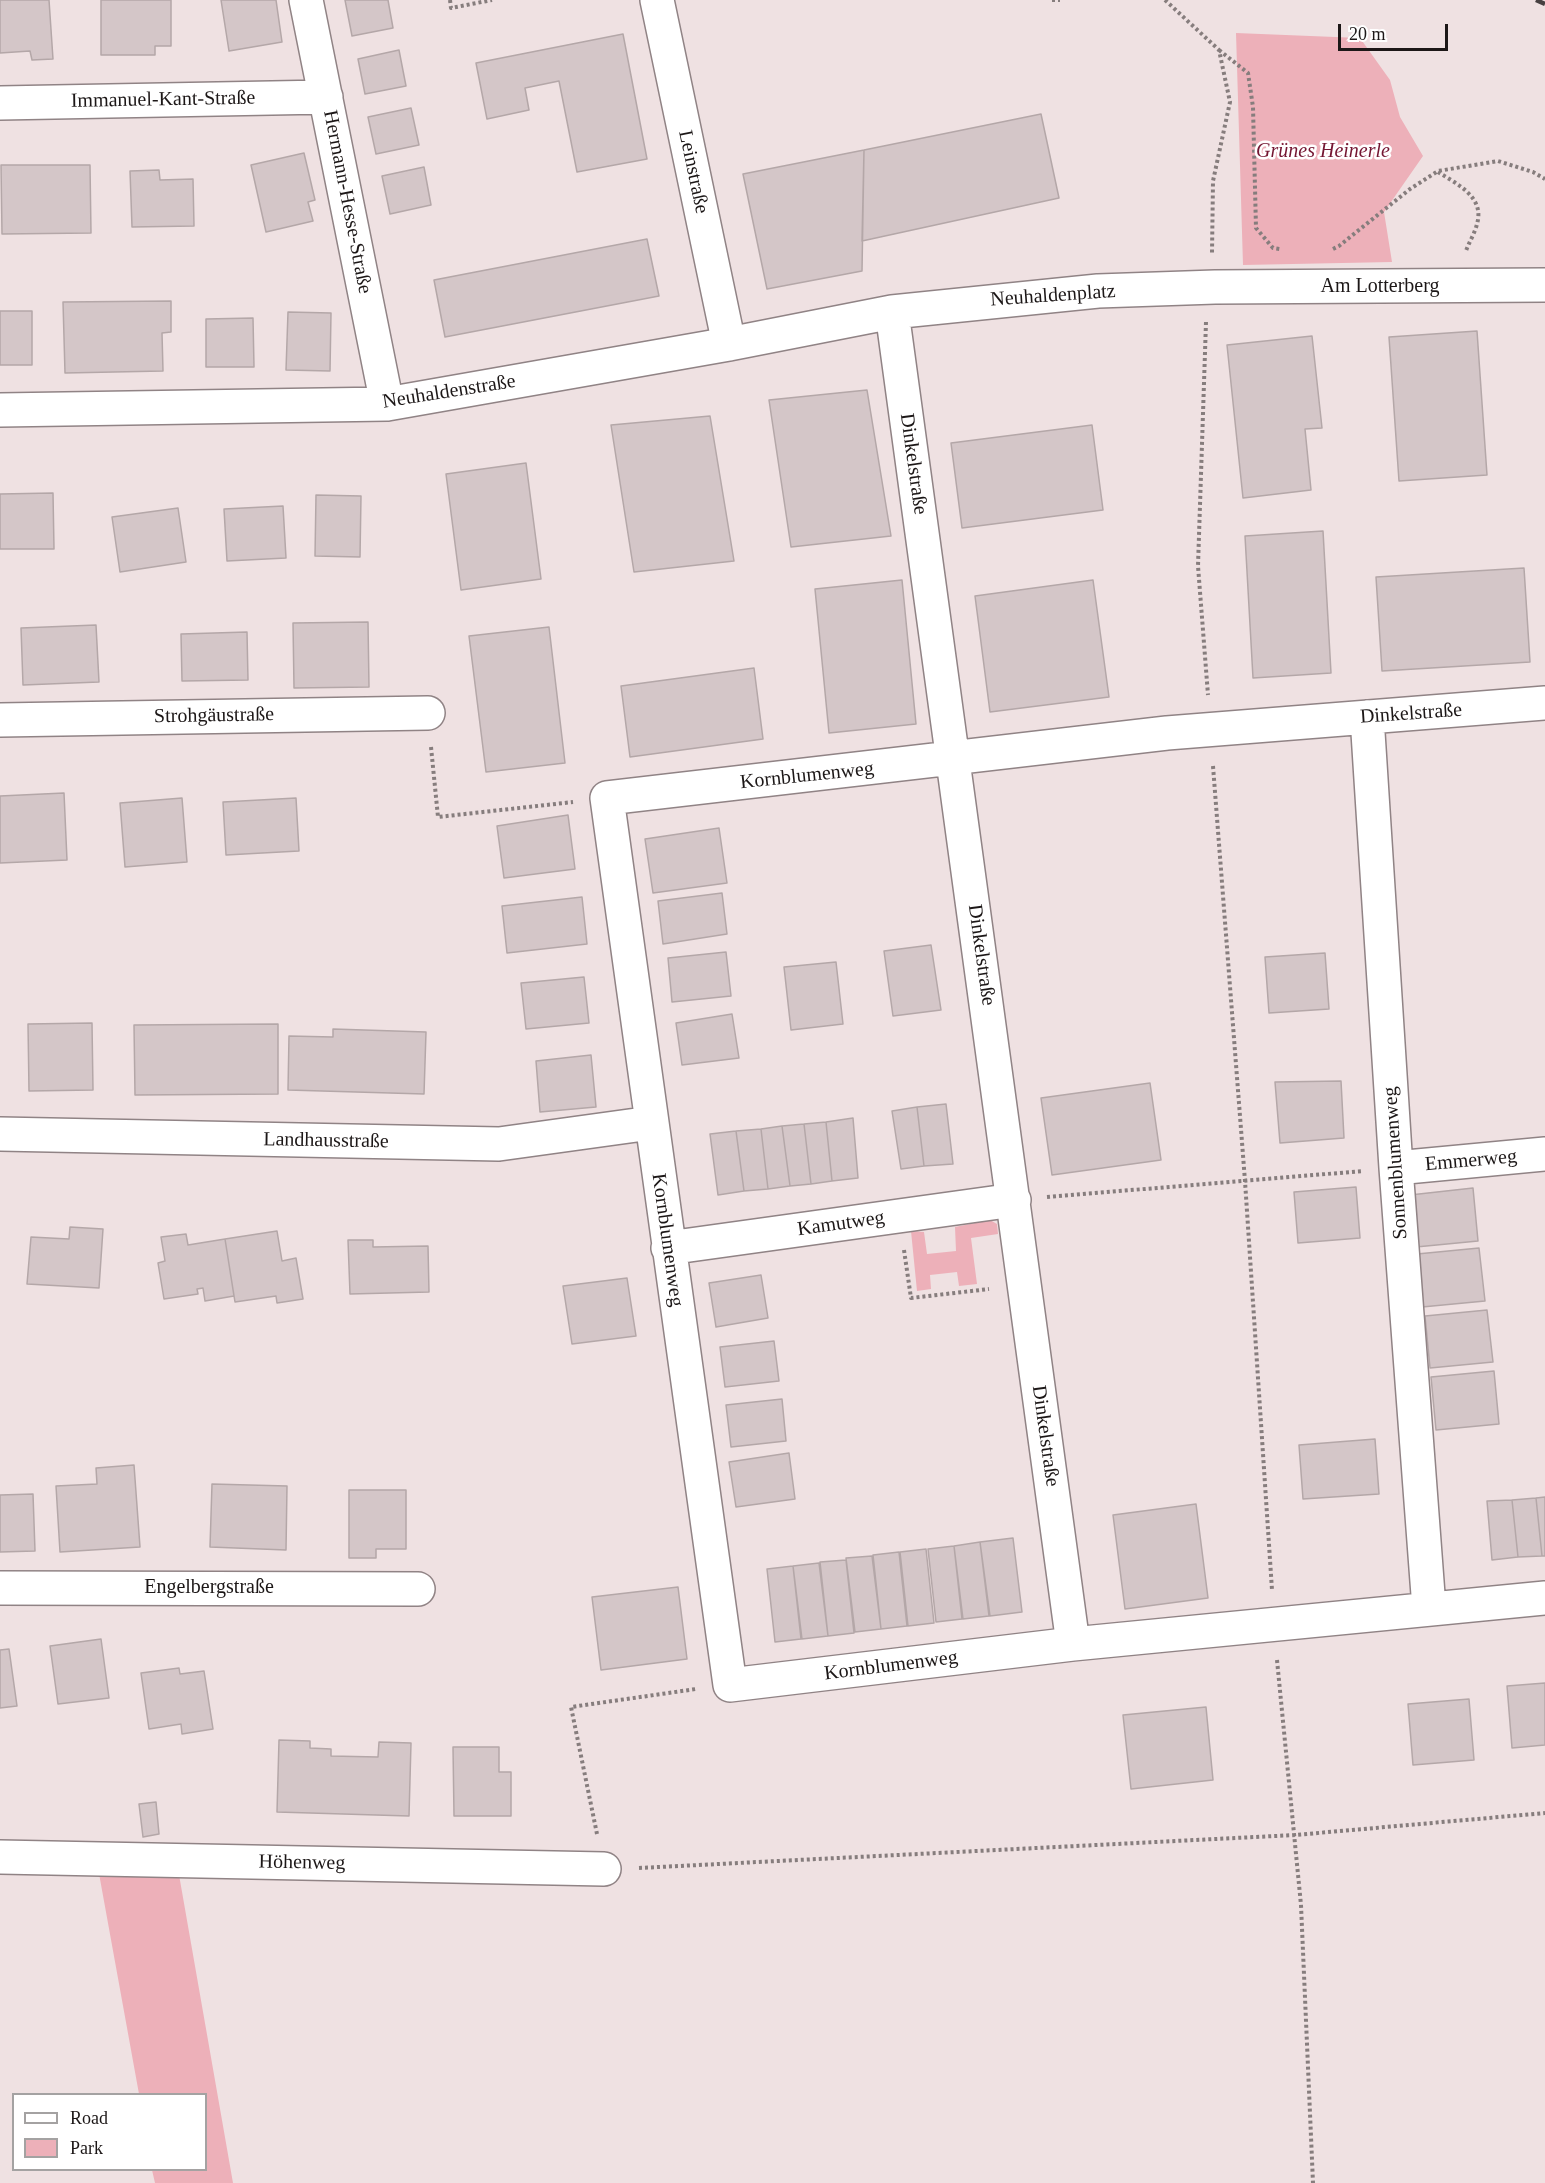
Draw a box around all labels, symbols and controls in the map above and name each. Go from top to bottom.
scale bar [1341,12,1450,50]
text: 20 m [1349,24,1386,44]
street label: Immanuel-Kant-Straße [71,86,255,114]
street label: Hermann-Hesse-Straße [317,108,377,296]
street label: Leinstraße [672,128,714,216]
park label: Grünes Heinerle [1256,140,1390,164]
street label: Am Lotterberg [1320,275,1440,299]
street label: Neuhaldenplatz [990,280,1116,312]
street label: Neuhaldenstraße [381,370,517,414]
street label: Dinkelstraße [894,412,932,516]
street label: Dinkelstraße [1359,698,1463,730]
street label: Strohgäustraße [154,703,274,729]
street label: Kornblumenweg [739,757,875,795]
street label: Dinkelstraße [962,903,1000,1007]
street label: Sonnenblumenweg [1379,1086,1413,1240]
street label: Landhausstraße [263,1128,389,1154]
street label: Emmerweg [1424,1145,1518,1177]
street label: Kornblumenweg [646,1172,688,1308]
street label: Kamutweg [796,1206,886,1242]
street label: Dinkelstraße [1026,1384,1064,1488]
street label: Engelbergstraße [144,1576,274,1600]
street label: Kornblumenweg [823,1646,959,1686]
street label: Höhenweg [258,1850,346,1876]
legend [12,2093,207,2171]
text: Road [70,2108,108,2128]
text: Park [70,2138,103,2158]

